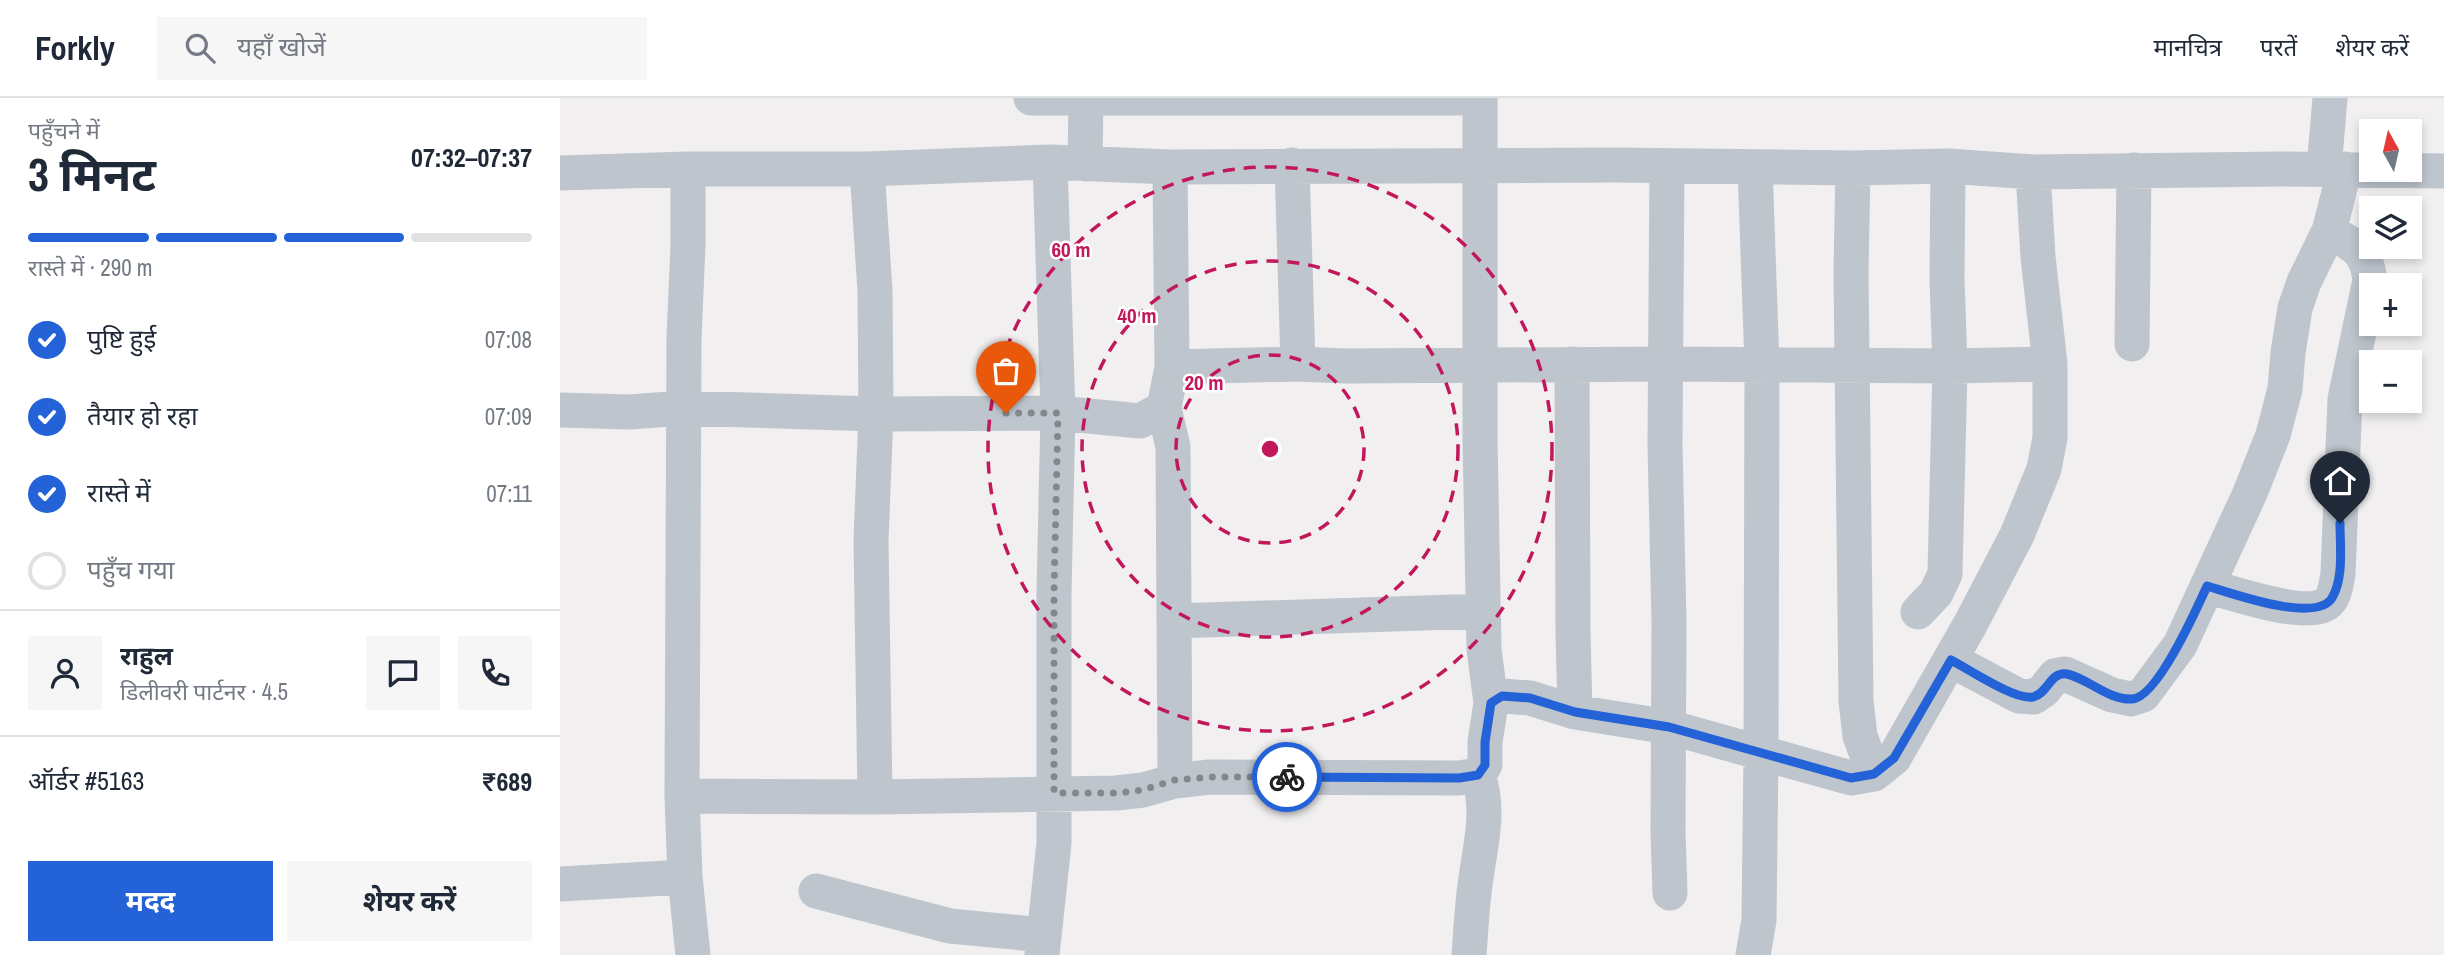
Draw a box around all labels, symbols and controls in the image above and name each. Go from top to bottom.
search box [157,17,647,80]
text: Forkly [35,26,115,70]
icon: search [181,29,219,67]
text: यहाँ खोजें [237,29,326,64]
text: मानचित्र [2153,31,2222,63]
text: परतें [2260,31,2297,63]
text: शेयर करें [2335,31,2409,63]
text: पहुँचने में [28,115,100,146]
north arrow [2359,119,2422,182]
map controls [2359,119,2422,413]
text: 07:32–07:37 [411,140,532,175]
text: 3 मिनट [28,143,156,205]
button: layers [2359,196,2422,259]
text: 60 m [1051,235,1091,264]
text: रास्ते में · 290 m [28,252,153,283]
button: + [2359,273,2422,336]
text: 40 m [1117,301,1157,330]
icon: check [28,321,66,359]
text: पुष्टि हुई [87,321,156,356]
text: 07:08 [485,324,532,355]
pin [976,341,1036,413]
button: − [2359,350,2422,413]
icon: bag [987,352,1025,390]
text: 20 m [1184,368,1224,397]
icon: check [28,398,66,436]
text: तैयार हो रहा [87,398,198,433]
text: 07:09 [485,401,532,432]
centre of rings [1258,437,1282,461]
pin [2310,451,2370,523]
icon: home [2321,462,2359,500]
icon: check [28,475,66,513]
text: रास्ते में [87,475,151,510]
text: 07:11 [486,478,532,509]
text: पहुँच गया [87,552,174,587]
button: person [28,636,102,710]
button: chat [366,636,440,710]
button: phone [458,636,532,710]
text: राहुल [120,638,173,673]
text: डिलीवरी पार्टनर · 4.5 [120,676,288,707]
courier [1252,742,1322,812]
icon: bike [1268,758,1306,796]
text: ऑर्डर #5163 [28,763,144,798]
text: ₹689 [481,764,532,799]
button: मदद [28,861,273,941]
button: शेयर करें [287,861,532,941]

